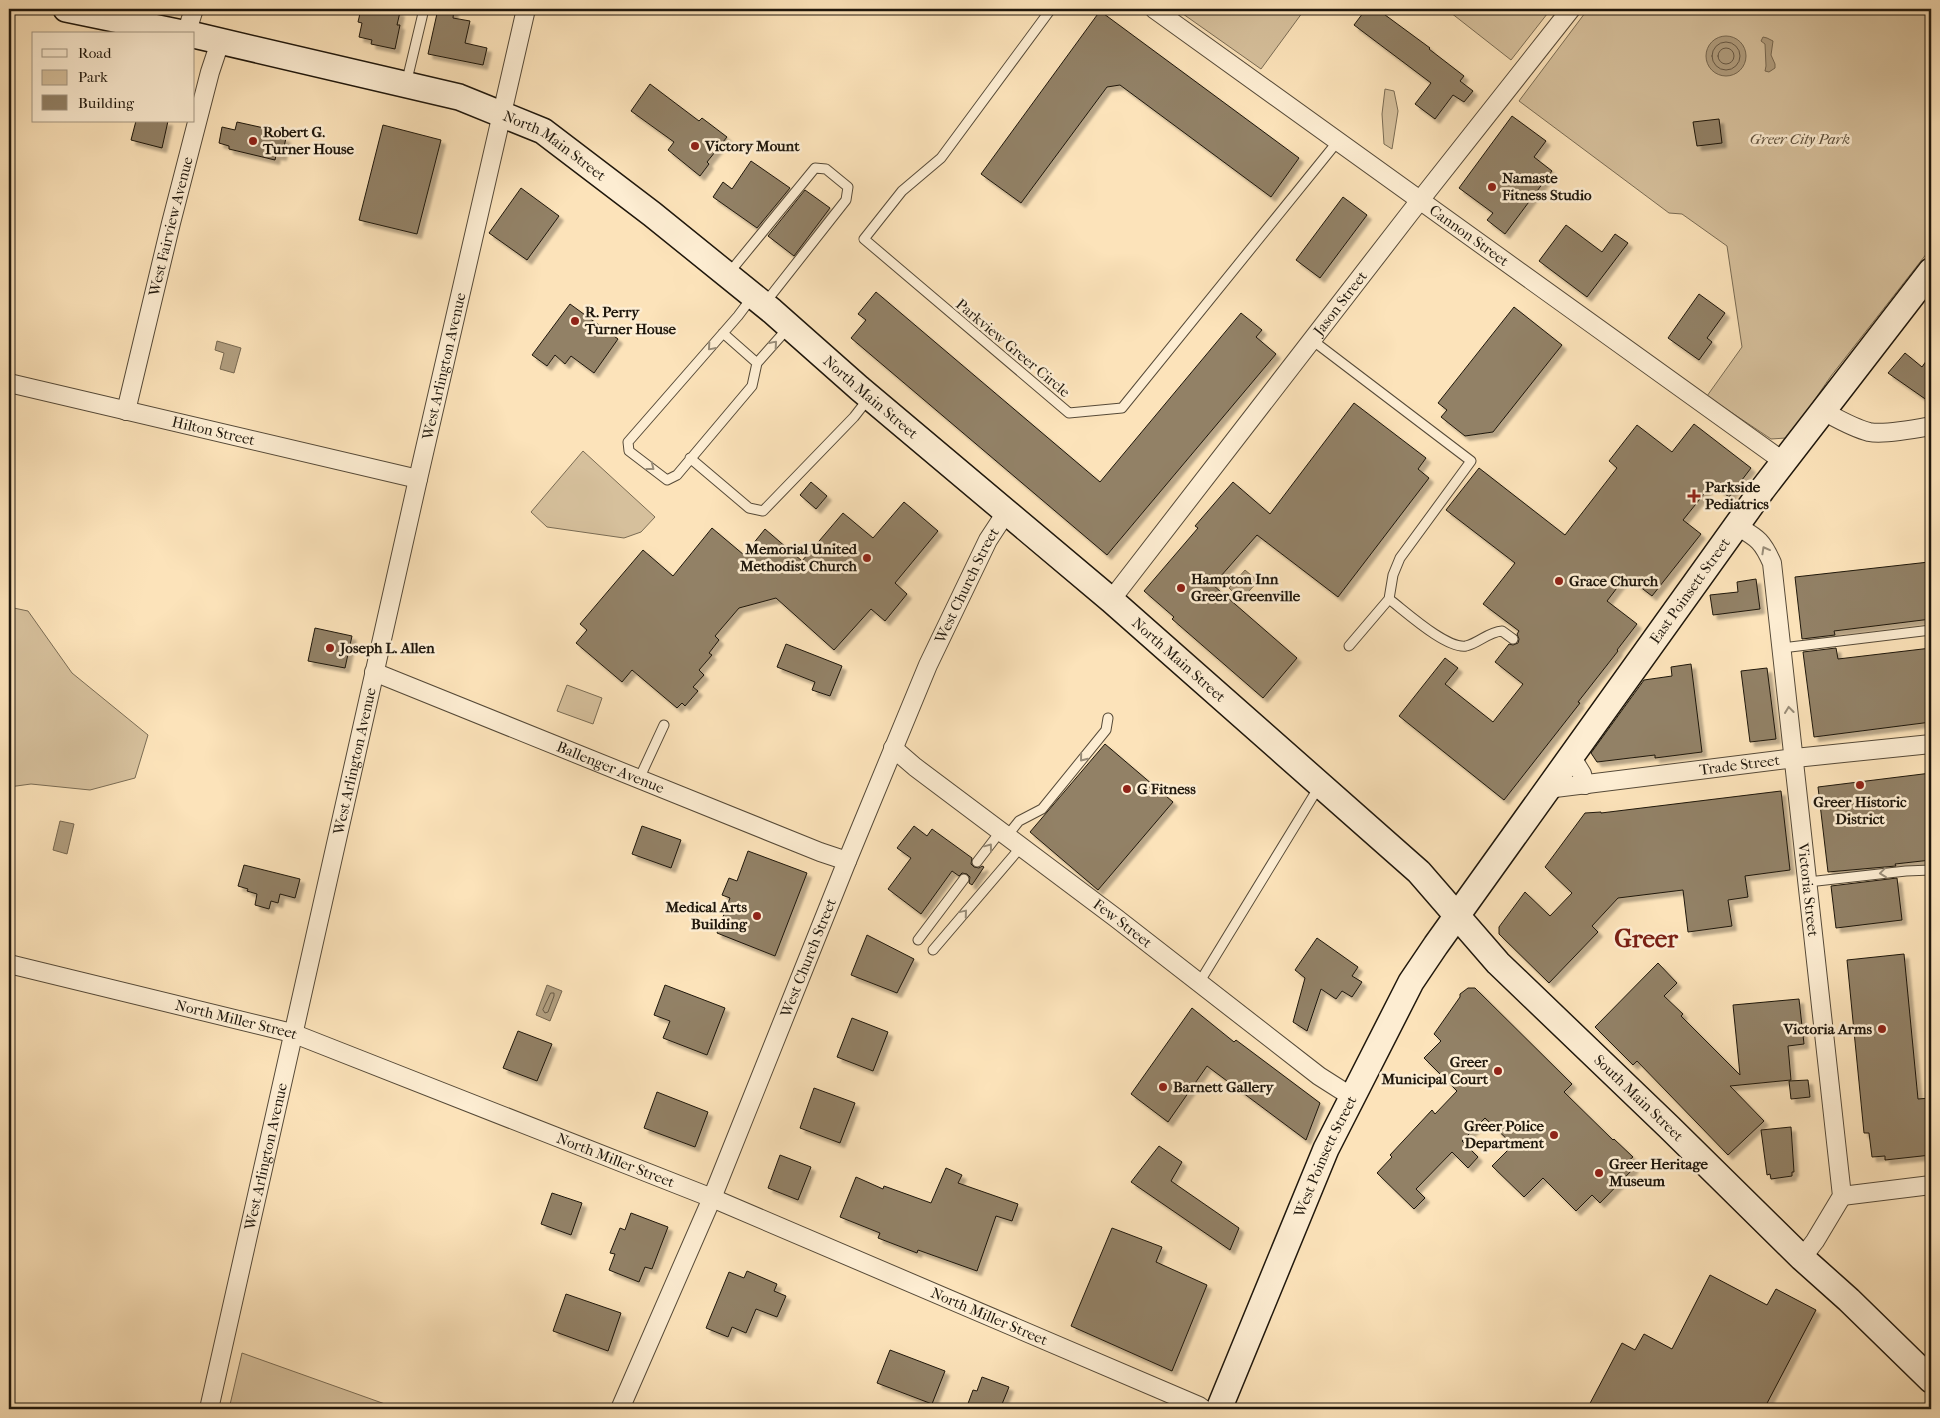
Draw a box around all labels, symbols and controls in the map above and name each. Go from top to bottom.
legend [32,32,195,122]
text: Road [78,44,112,62]
text: Park [78,68,108,86]
text: Building [78,94,135,112]
street label: North Main Street [501,107,610,185]
place label: Robert G. Turner House [262,123,354,158]
park label: Greer City Park [1750,130,1850,148]
marker: Robert G. Turner House [247,135,259,147]
place label: Victory Mount [704,137,800,155]
marker: Victory Mount [689,140,701,152]
street label: West Fairview Avenue [145,154,197,299]
place label: Namaste Fitness Studio [1501,169,1592,204]
marker: Namaste Fitness Studio [1486,181,1498,193]
street label: Cannon Street [1426,201,1513,270]
street label: Jason Street [1309,267,1371,340]
street label: West Arlington Avenue [418,290,470,442]
street label: Parkview Greer Circle [952,295,1074,401]
place label: R. Perry Turner House [584,303,676,338]
marker: R. Perry Turner House [569,315,581,327]
one-way arrow [769,340,778,349]
one-way arrow [708,341,717,350]
street label: North Main Street [820,352,922,443]
street label: Hilton Street [170,413,257,450]
one-way arrow [645,462,654,470]
place label: Parkside Pediatrics [1705,478,1769,513]
marker: Parkside Pediatrics [1687,489,1701,503]
street label: West Church Street [931,523,1003,647]
street label: East Poinsett Street [1646,534,1734,647]
place label: Memorial United Methodist Church [739,540,858,575]
one-way arrow [1762,547,1772,556]
marker: Memorial United Methodist Church [861,552,873,564]
place label: Hampton Inn Greer Greenville [1191,570,1301,605]
place label: Grace Church [1569,572,1659,590]
marker: Grace Church [1553,575,1565,587]
marker: Hampton Inn Greer Greenville [1175,582,1187,594]
street label: North Main Street [1128,614,1230,706]
place label: Joseph L. Allen [338,639,435,657]
marker: Joseph L. Allen [324,642,336,654]
street label: West Arlington Avenue [329,685,380,837]
one-way arrow [1784,706,1795,714]
street label: Ballenger Avenue [554,738,667,797]
street label: Trade Street [1698,751,1781,779]
one-way arrow [1080,753,1089,762]
marker: Greer Historic District [1854,779,1866,791]
place label: G Fitness [1137,780,1196,798]
marker: G Fitness [1121,783,1133,795]
place label: Greer Historic District [1813,793,1907,828]
street label: Victoria Street [1794,841,1822,938]
one-way arrow [983,844,991,853]
one-way arrow [1878,867,1886,878]
street label: West Church Street [776,895,840,1021]
street label: Few Street [1090,895,1156,952]
place label: Medical Arts Building [665,898,748,933]
marker: Medical Arts Building [751,910,763,922]
one-way arrow [959,910,968,919]
district label: Greer [1614,924,1679,953]
street label: North Miller Street [173,996,301,1044]
place label: Victoria Arms [1782,1020,1872,1038]
marker: Victoria Arms [1876,1023,1888,1035]
street label: South Main Street [1590,1051,1688,1146]
place label: Greer Municipal Court [1381,1053,1489,1088]
marker: Greer Municipal Court [1492,1065,1504,1077]
place label: Barnett Gallery [1173,1078,1275,1096]
street label: West Arlington Avenue [240,1081,291,1232]
marker: Barnett Gallery [1157,1081,1169,1093]
street label: West Poinsett Street [1290,1092,1361,1221]
place label: Greer Police Department [1464,1117,1545,1152]
street label: North Miller Street [554,1129,678,1192]
marker: Greer Police Department [1548,1129,1560,1141]
place label: Greer Heritage Museum [1608,1155,1708,1190]
marker: Greer Heritage Museum [1593,1167,1605,1179]
street label: North Miller Street [928,1284,1051,1350]

